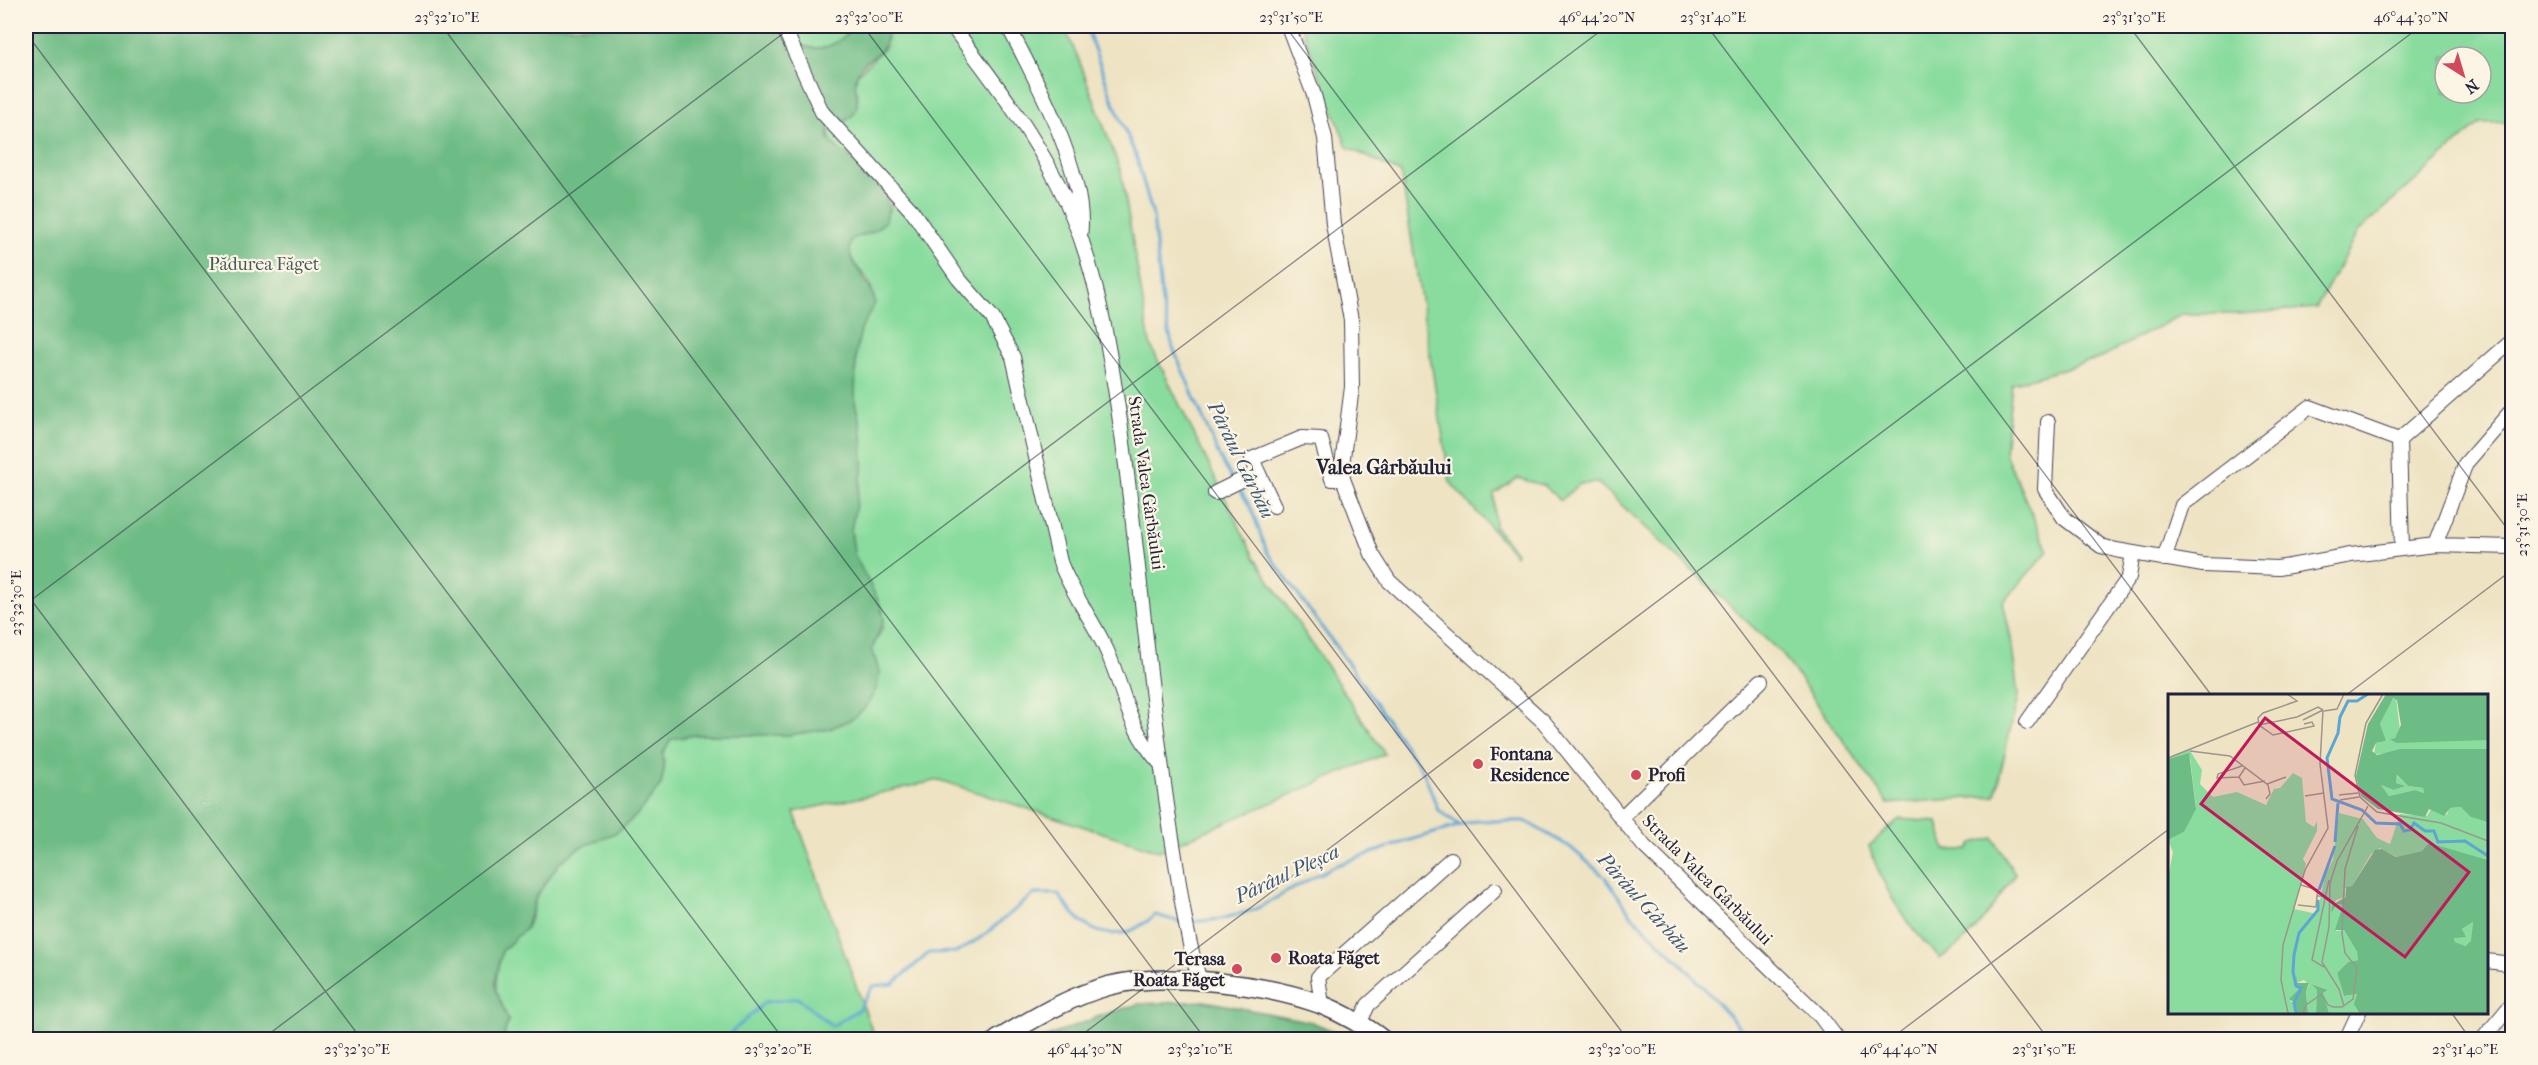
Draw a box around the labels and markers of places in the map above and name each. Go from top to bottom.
place label: Fontana Residence [1489,744,1570,786]
marker: Fontana Residence [1471,757,1485,771]
place label: Profi [1648,765,1687,786]
marker: Profi [1629,768,1643,782]
place label: Roata Făget [1288,948,1380,969]
place label: Terasa Roata Făget [1133,949,1226,991]
marker: Roata Făget [1269,951,1283,965]
marker: Terasa Roata Făget [1230,962,1244,976]

